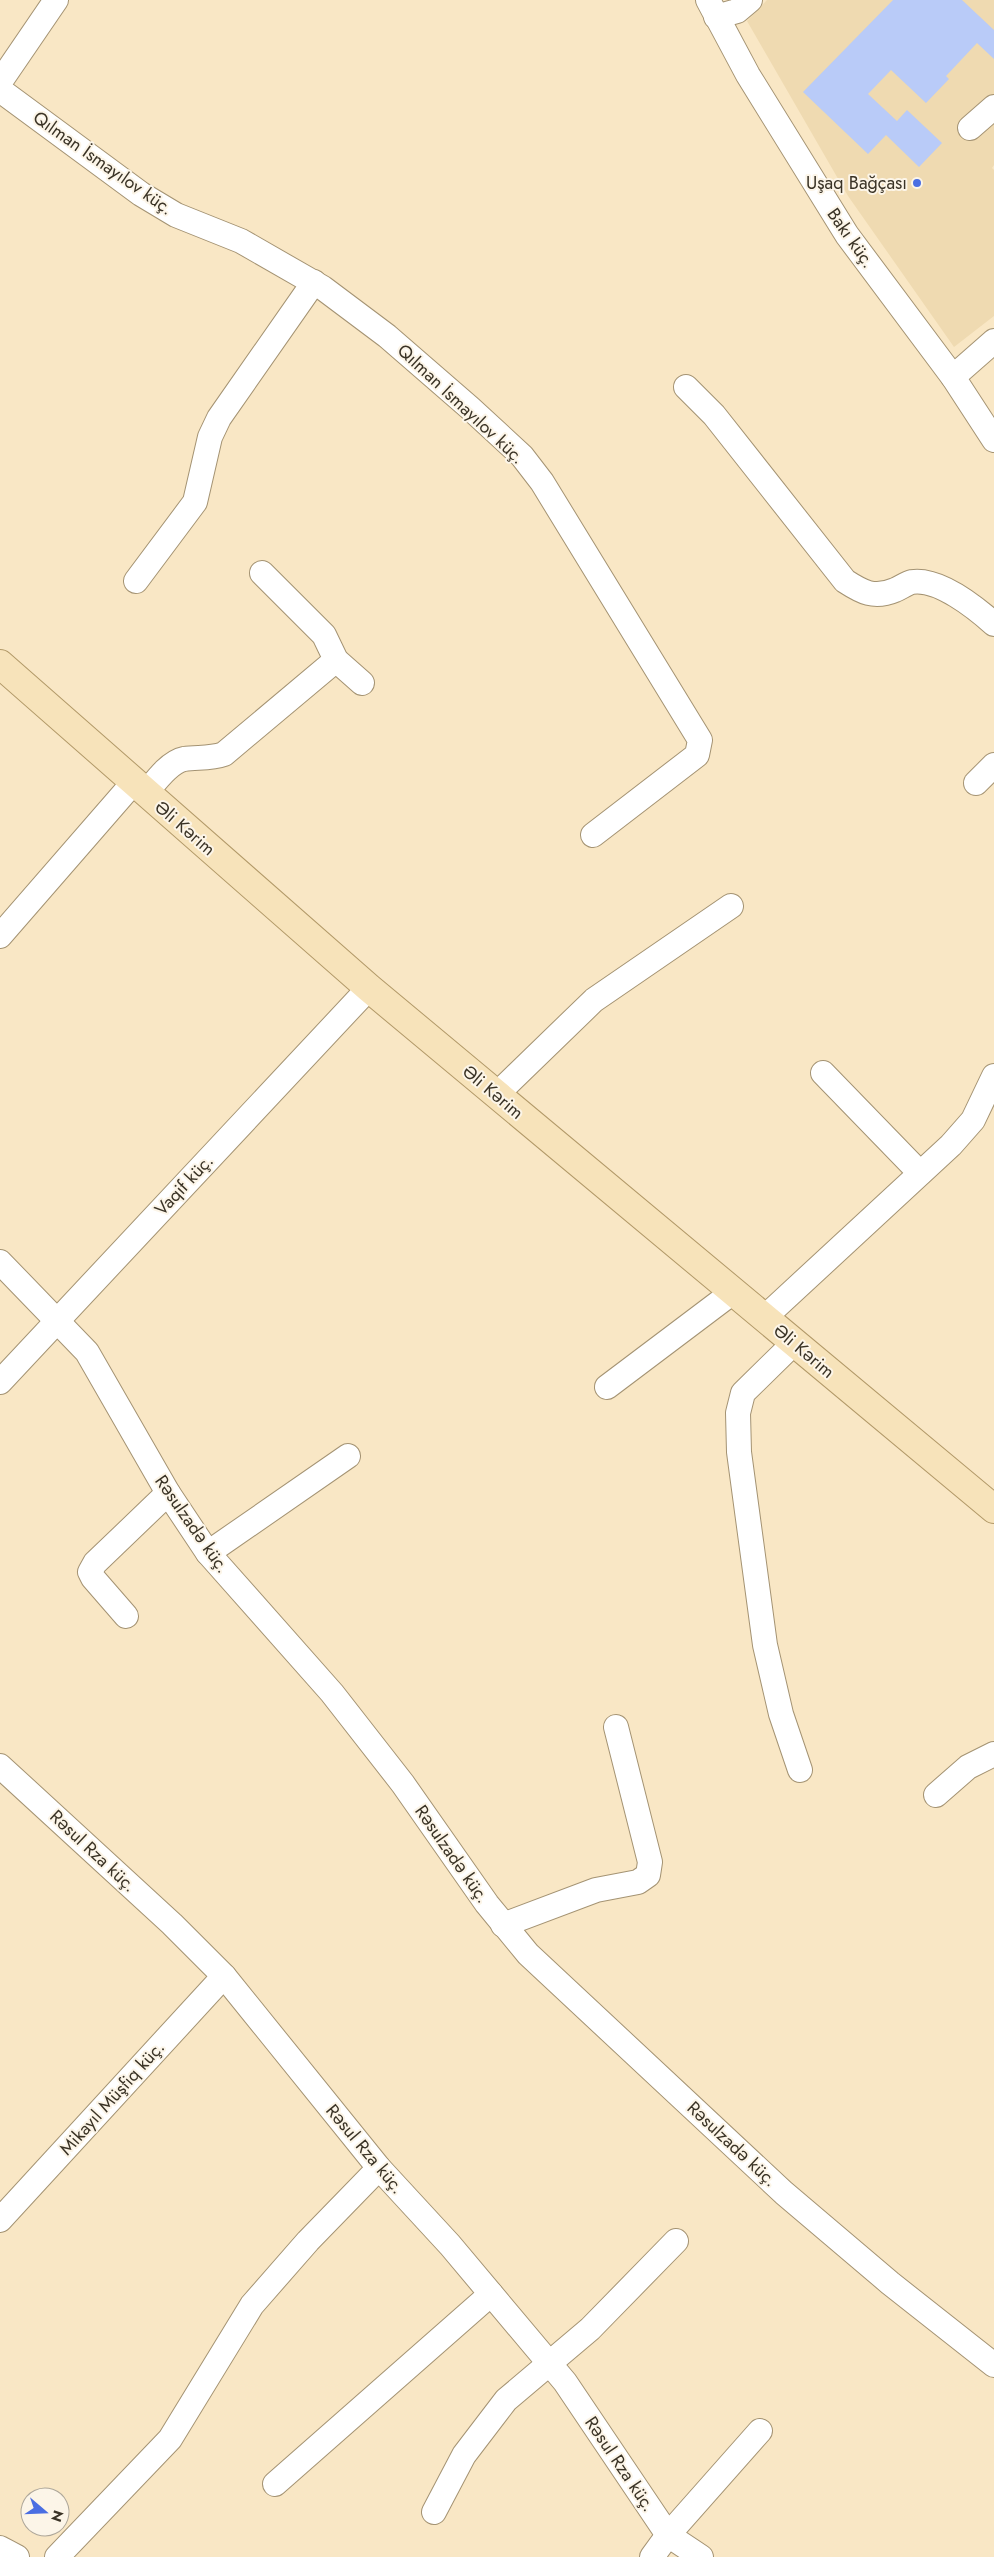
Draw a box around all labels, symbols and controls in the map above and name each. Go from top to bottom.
street label: Qılman İsmayılov küç. [28,105,178,221]
place label: Uşaq Bağçası [806,170,907,196]
marker: Uşaq Bağçası [911,177,923,189]
street label: Bakı küç. [821,203,881,273]
street label: Qılman İsmayılov küç. [391,338,531,470]
street label: Əli Kərim [149,794,221,862]
street label: Əli Kərim [457,1059,529,1125]
street label: Vaqif küç. [149,1148,219,1222]
street label: Əli Kərim [768,1318,840,1384]
street label: Rəsulzadə küç. [148,1469,236,1579]
street label: Rəsulzadə küç. [408,1799,496,1909]
street label: Rəsul Rza küç. [44,1804,142,1898]
street label: Mikayıl Müşfiq küç. [53,2035,171,2161]
street label: Rəsulzadə küç. [681,2095,783,2193]
street label: Rəsul Rza küç. [320,2098,410,2200]
street label: Rəsul Rza küç. [578,2411,662,2517]
north arrow [20,2487,70,2537]
text: N [46,2508,69,2525]

